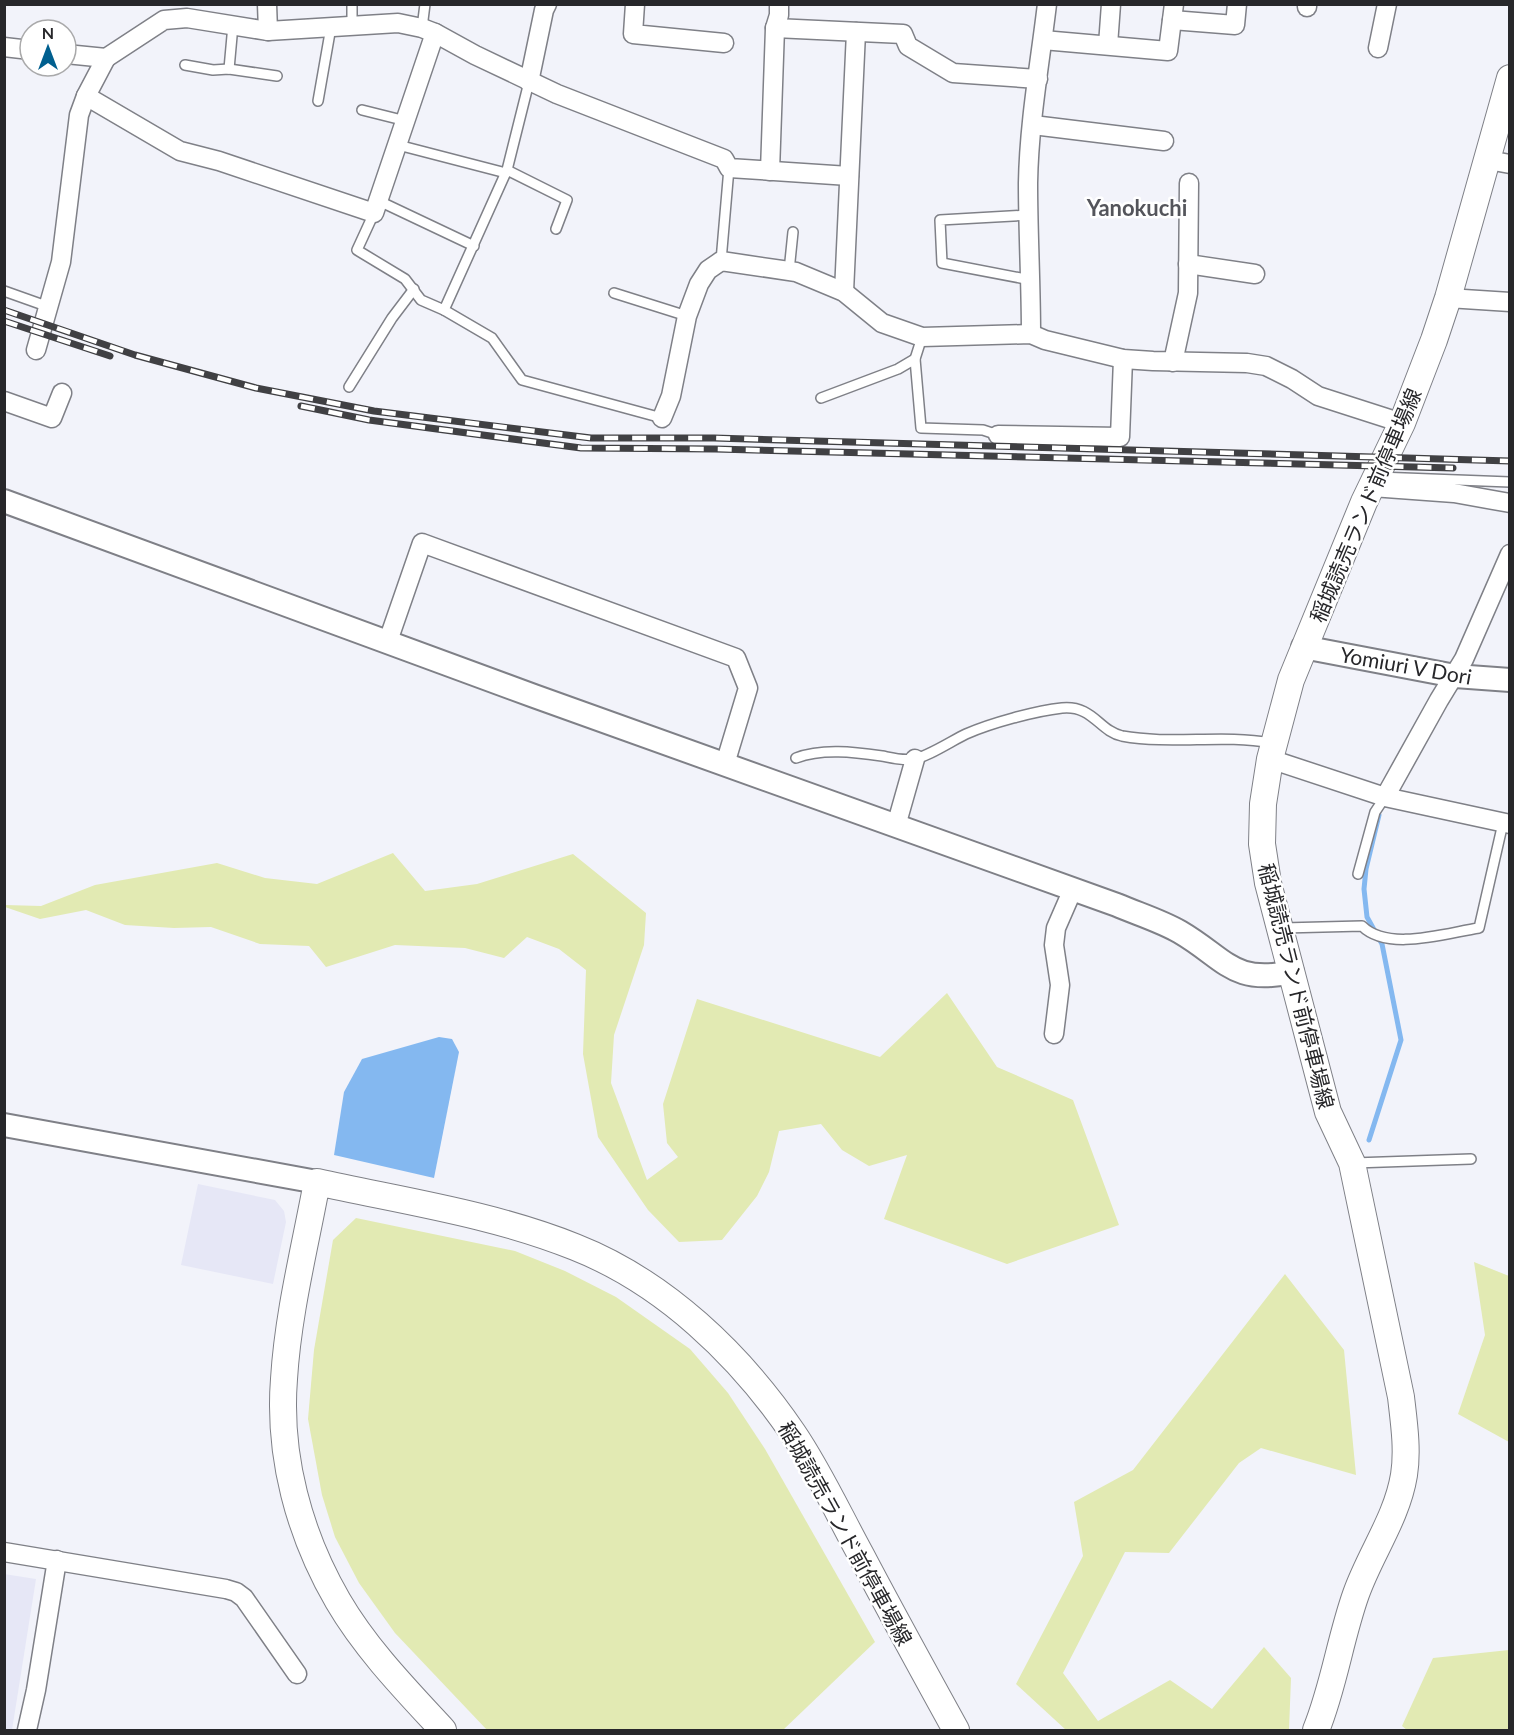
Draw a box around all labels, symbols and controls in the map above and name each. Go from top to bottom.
north arrow [18,18,78,78]
text: N [42,23,54,42]
district label: Yanokuchi [1086,194,1187,221]
street label: 稲城読売ランド前停車場線 [1304,384,1426,626]
street label: Yomiuri V Dori [1338,641,1474,689]
street label: 稲城読売ランド前停車場線 [1254,861,1340,1111]
street label: 稲城読売ランド前停車場線 [774,1417,918,1649]

